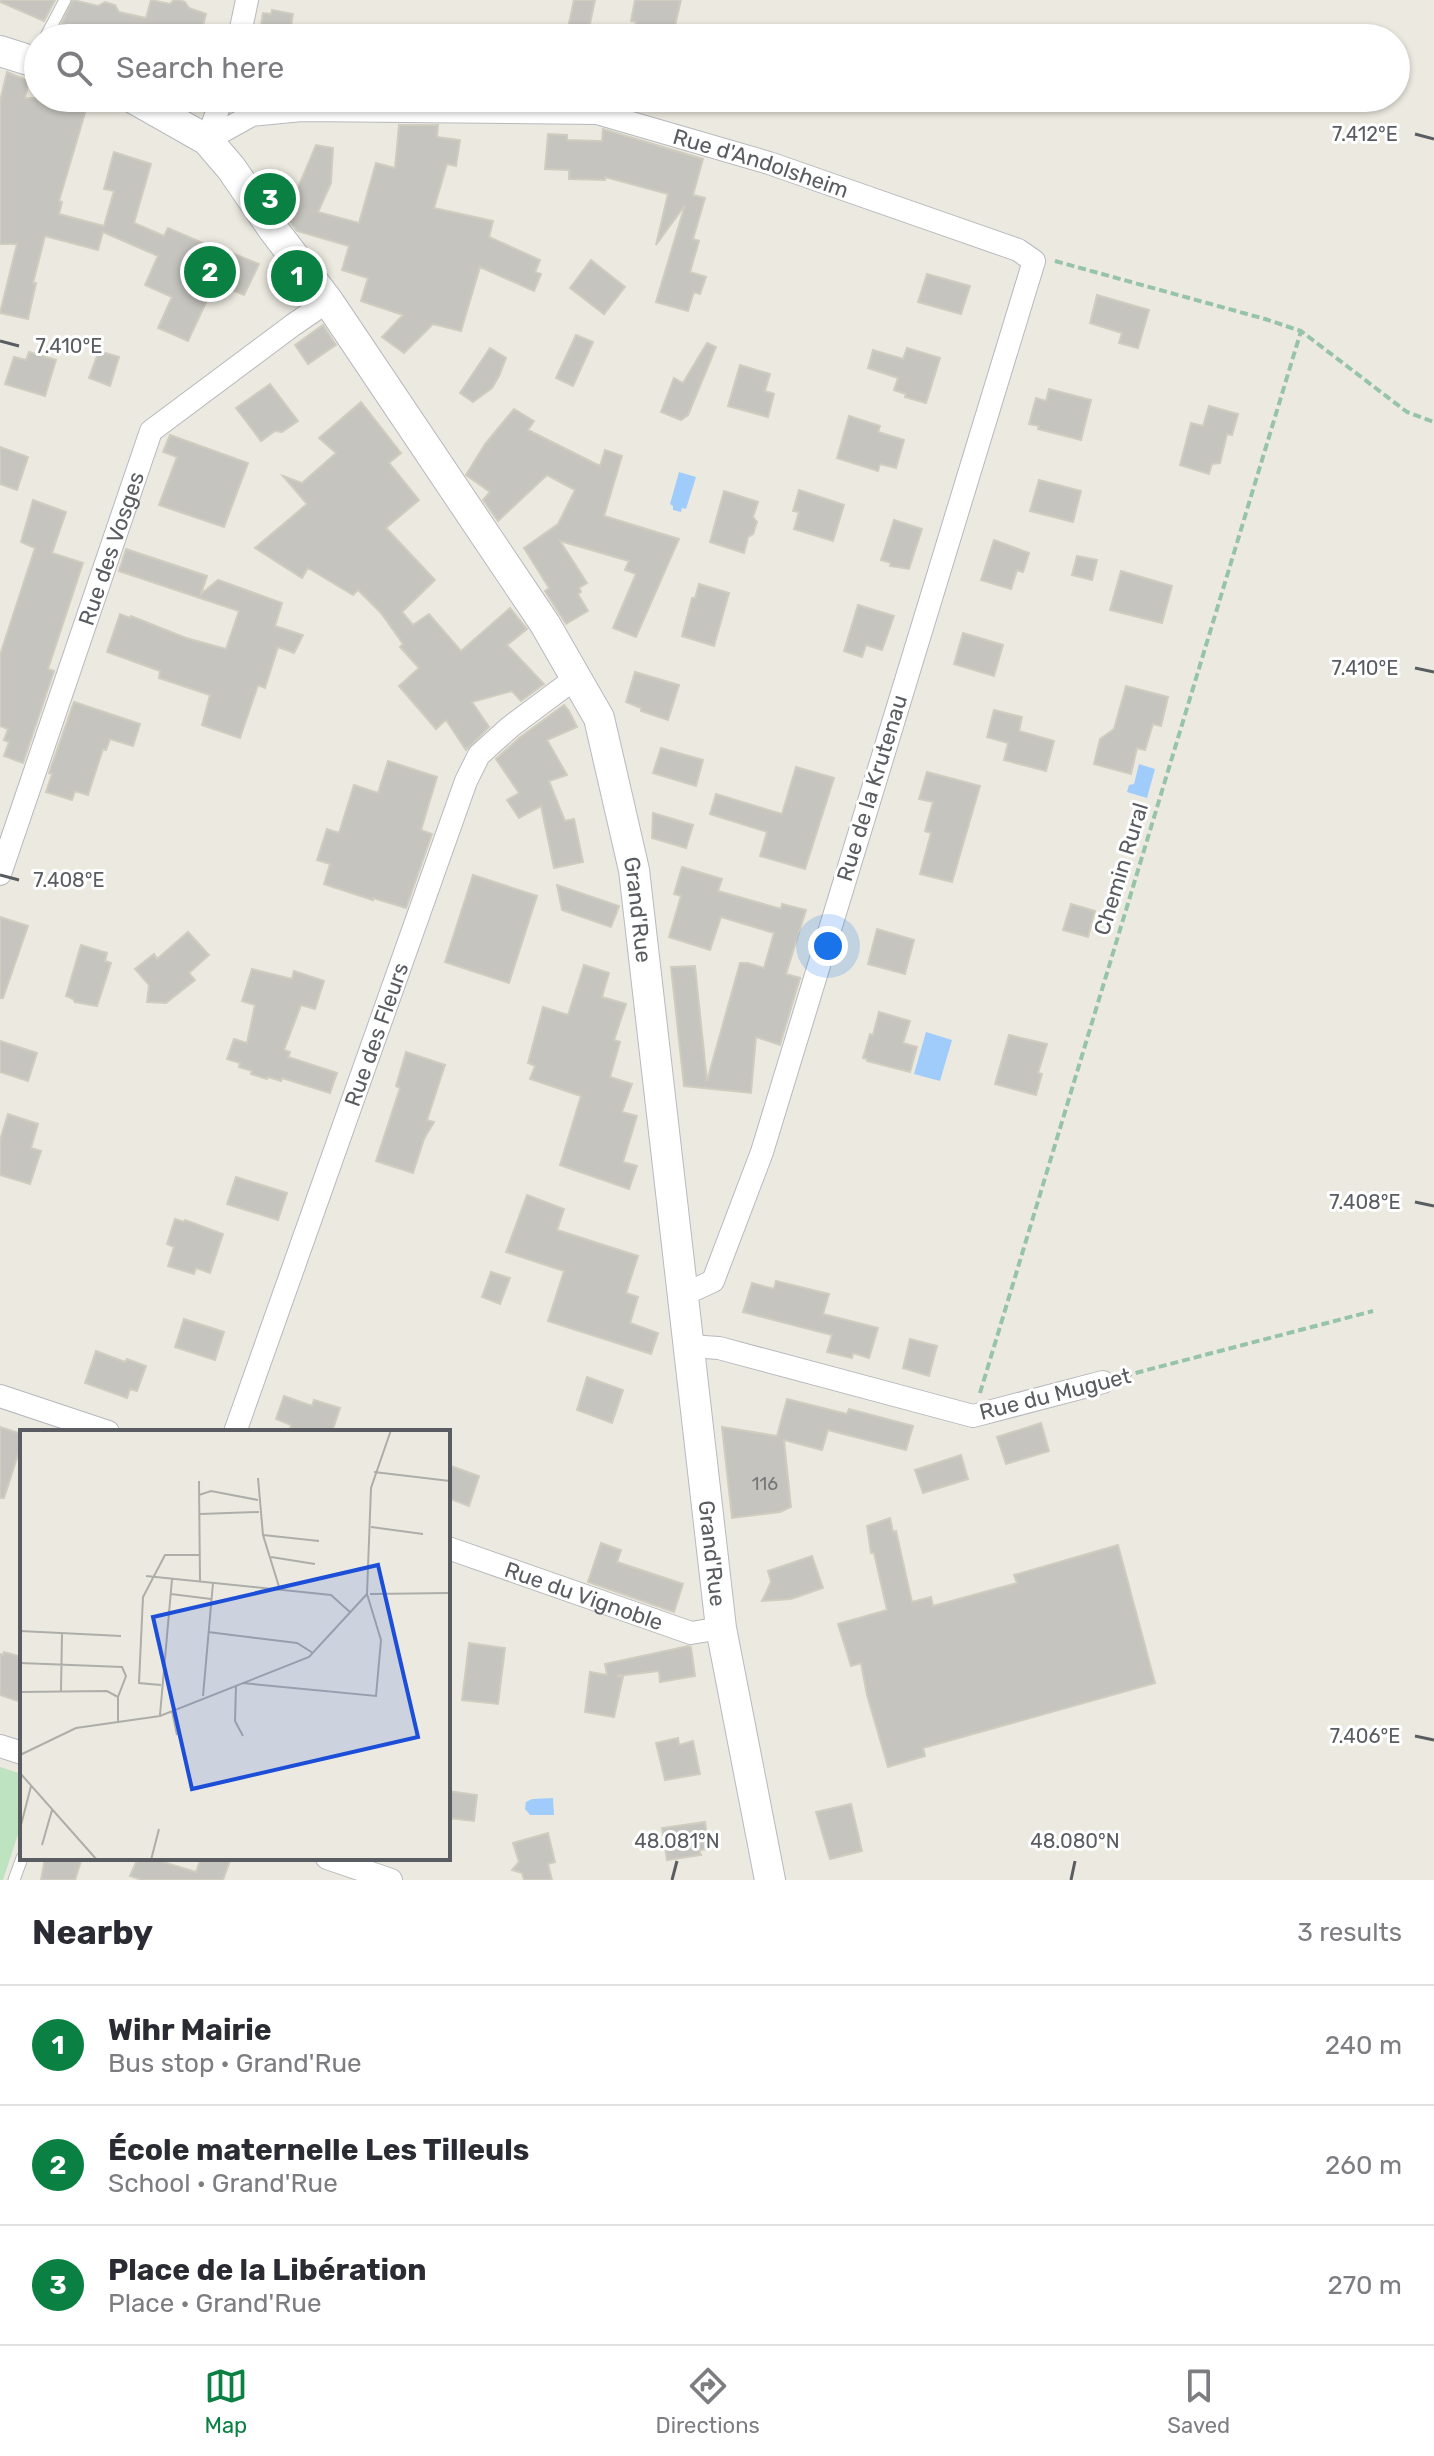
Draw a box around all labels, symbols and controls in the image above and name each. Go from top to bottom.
search box [24,24,1410,112]
icon: search [52,46,96,90]
text: Search here [116,50,284,86]
street label: Rue d'Andolsheim [670,122,852,203]
text: 7.412°E [1332,122,1398,146]
pin: 3 [244,169,296,229]
pin: 2 [184,242,236,302]
pin: 1 [271,246,323,306]
text: 7.410°E [36,334,102,358]
street label: Rue des Vosges [72,468,150,629]
text: 7.410°E [1332,656,1398,680]
street label: Rue de la Krutenau [831,692,913,884]
street label: Chemin Rural [1088,799,1154,939]
street label: Grand'Rue [618,854,658,964]
text: 7.408°E [33,868,105,892]
your location [808,926,848,966]
street label: Rue des Fleurs [338,959,414,1110]
text: 7.408°E [1329,1190,1401,1214]
street label: Rue du Muguet [977,1362,1134,1426]
inset map [20,1430,450,1860]
house number: 116 [752,1473,778,1495]
street label: Grand'Rue [693,1499,732,1608]
street label: Rue du Vignoble [501,1555,667,1636]
text: 7.406°E [1330,1724,1400,1748]
text: 48.081°N [634,1829,720,1853]
text: 48.080°N [1030,1829,1120,1853]
text: Nearby [32,1912,153,1953]
text: 3 results [1297,1917,1402,1948]
text: Wihr Mairie [108,2012,272,2048]
text: 1 [52,2030,64,2061]
text: 240 m [1325,2030,1402,2061]
text: Bus stop · Grand'Rue [108,2048,362,2079]
text: École maternelle Les Tilleuls [108,2132,529,2168]
text: 2 [50,2150,66,2181]
text: 260 m [1325,2150,1402,2181]
text: School · Grand'Rue [108,2168,338,2199]
text: Place de la Libération [108,2252,427,2288]
text: 3 [49,2270,67,2301]
text: 270 m [1327,2270,1402,2301]
text: Place · Grand'Rue [108,2288,321,2319]
tab: Map [204,2364,248,2439]
tab: Directions [655,2364,760,2439]
tab: Saved [1167,2364,1230,2439]

